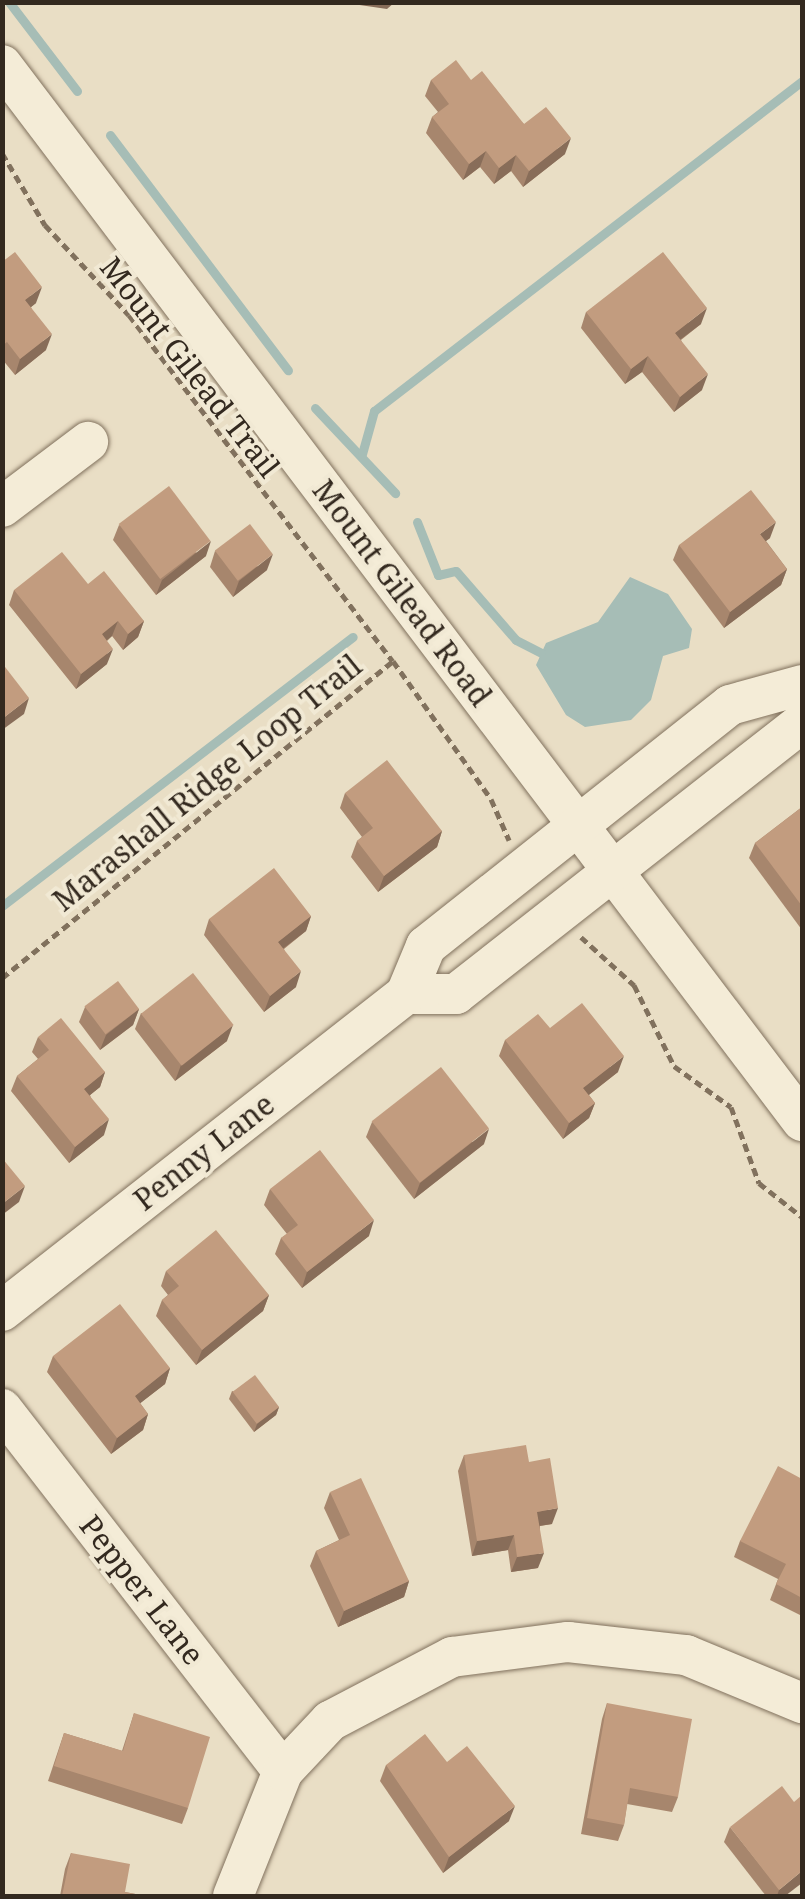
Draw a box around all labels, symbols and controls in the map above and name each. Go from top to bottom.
street label: Mount Gilead Trail [93,250,287,484]
street label: Mount Gilead Road [305,473,499,713]
street label: Marashall Ridge Loop Trail [46,647,368,919]
street label: Penny Lane [127,1086,281,1218]
street label: Pepper Lane [72,1508,212,1672]

